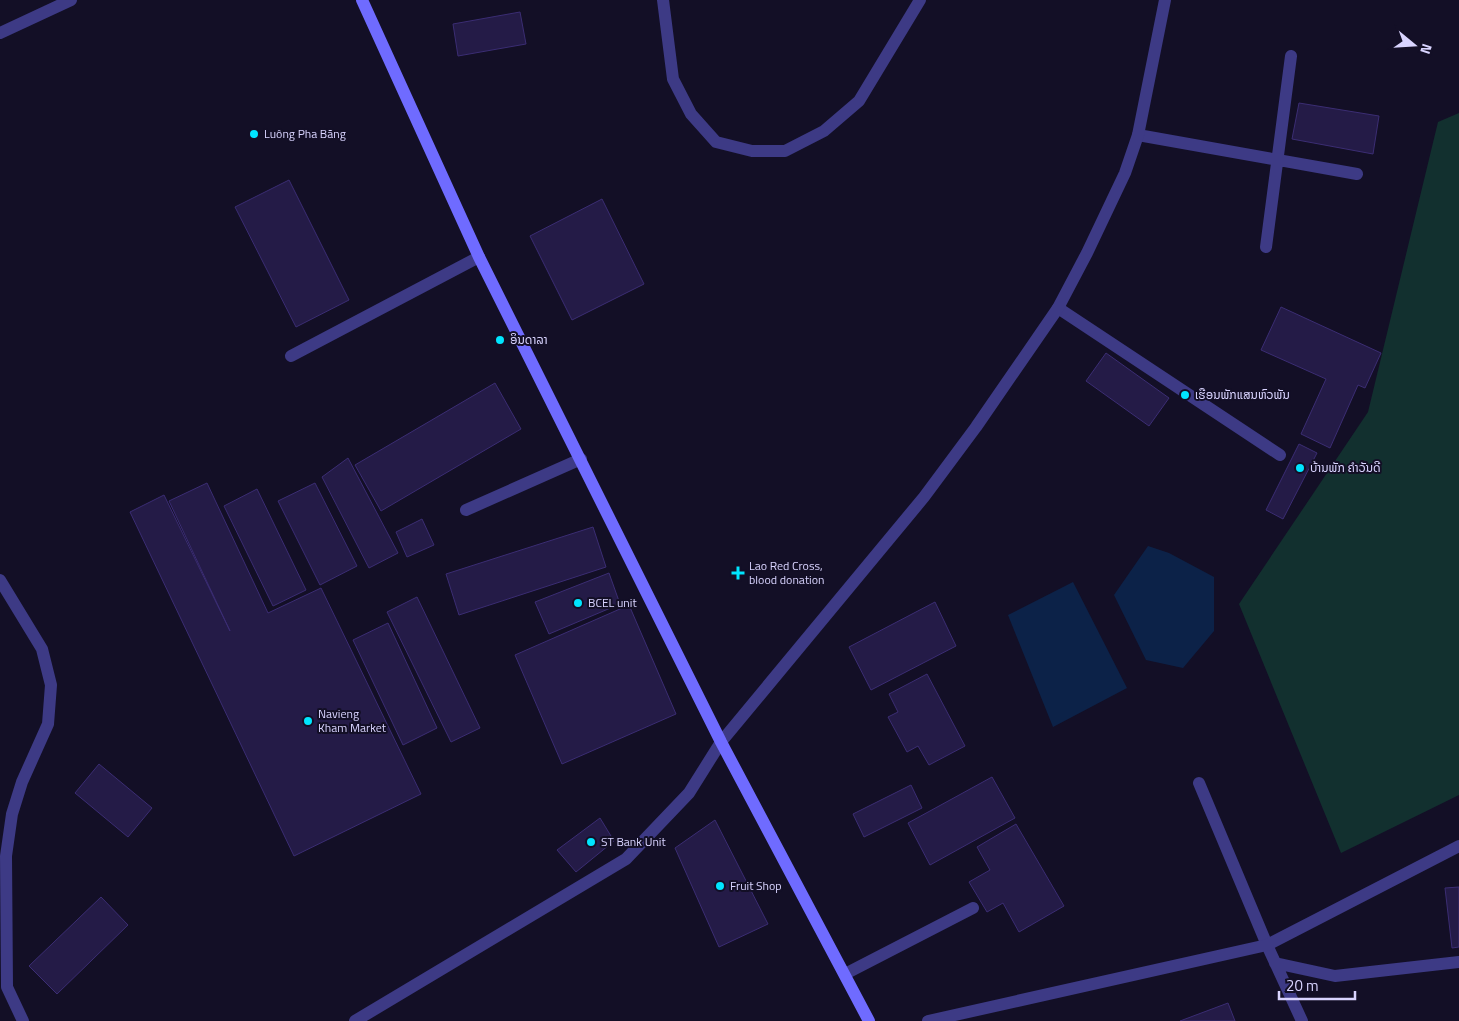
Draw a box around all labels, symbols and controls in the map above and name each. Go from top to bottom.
north arrow [1389,20,1439,70]
text: N [1415,41,1438,57]
place label: Luông Pha Băng [264,124,346,143]
marker: Luông Pha Băng [248,128,260,140]
place label: ອິນດາລາ [510,330,548,349]
marker: ອິນດາລາ [494,334,506,346]
place label: ເຮືອນພັກແສນຫົວພັນ [1195,385,1290,404]
marker: ເຮືອນພັກແສນຫົວພັນ [1179,389,1191,401]
place label: ບ້ານພັກ ຄໍາວັນດີ [1310,458,1381,477]
marker: ບ້ານພັກ ຄໍາວັນດີ [1294,462,1306,474]
place label: Lao Red Cross, blood donation [749,556,825,589]
marker: Lao Red Cross, blood donation [731,566,745,580]
place label: BCEL unit [588,593,637,612]
marker: BCEL unit [572,597,584,609]
place label: Navieng Kham Market [318,704,387,737]
marker: Navieng Kham Market [302,715,314,727]
place label: ST Bank Unit [601,832,666,851]
marker: ST Bank Unit [585,836,597,848]
place label: Fruit Shop [730,876,782,895]
marker: Fruit Shop [714,880,726,892]
scale bar [1279,968,1355,1000]
text: 20 m [1286,974,1319,997]

